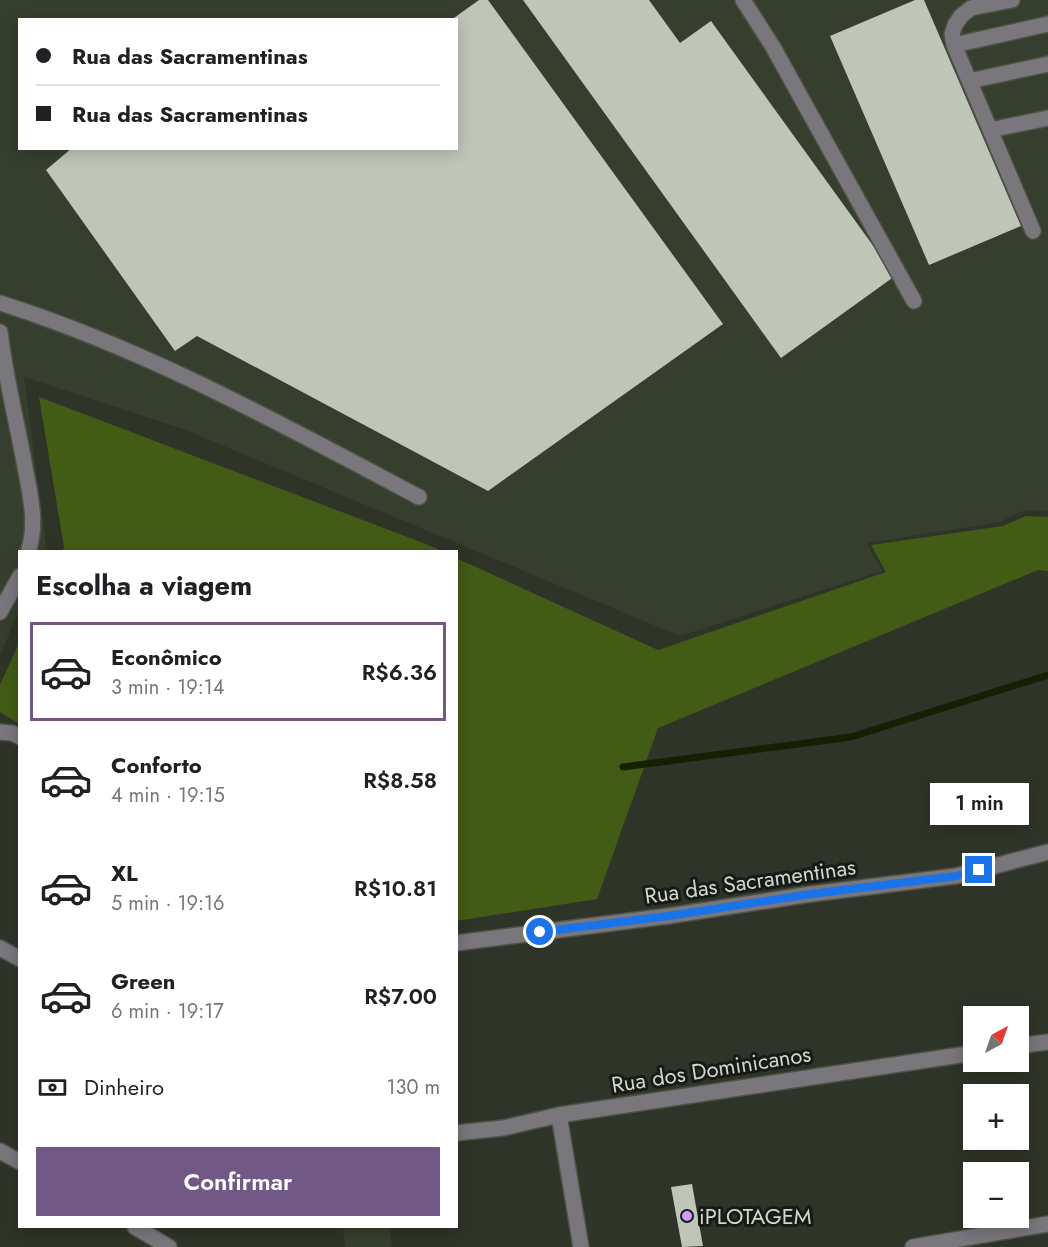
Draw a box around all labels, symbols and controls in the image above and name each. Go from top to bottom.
text: Rua das Sacramentinas [72,40,308,72]
text: Rua das Sacramentinas [72,98,308,130]
text: Escolha a viagem [36,566,252,605]
text: Econômico [111,641,222,673]
icon: car [39,645,93,699]
text: R$6.36 [362,656,437,688]
text: 3 min · 19:14 [111,673,224,702]
text: Conforto [111,749,202,781]
icon: car [39,753,93,807]
text: R$8.58 [363,764,437,796]
text: 4 min · 19:15 [111,781,225,810]
callout: 1 min [930,783,1028,825]
text: 1 min [955,789,1004,818]
street label: Rua das Sacramentinas [642,850,858,912]
route end [965,856,992,883]
text: XL [111,857,138,889]
icon: car [39,861,93,915]
text: R$10.81 [354,872,437,904]
text: 5 min · 19:16 [111,889,225,918]
route start [526,918,553,945]
text: Green [111,965,175,997]
icon: car [39,969,93,1023]
text: R$7.00 [364,980,437,1012]
text: 6 min · 19:17 [111,997,224,1026]
north arrow [963,1006,1029,1072]
map controls [963,1006,1029,1228]
street label: Rua dos Dominicanos [609,1037,813,1101]
icon: cash [36,1071,69,1104]
text: Dinheiro [84,1071,164,1103]
text: 130 m [386,1073,440,1102]
button: + [963,1084,1029,1150]
button: Confirmar [36,1147,440,1216]
button: − [963,1162,1029,1228]
place label: iPLOTAGEM [699,1200,812,1232]
marker: iPLOTAGEM [680,1209,694,1223]

